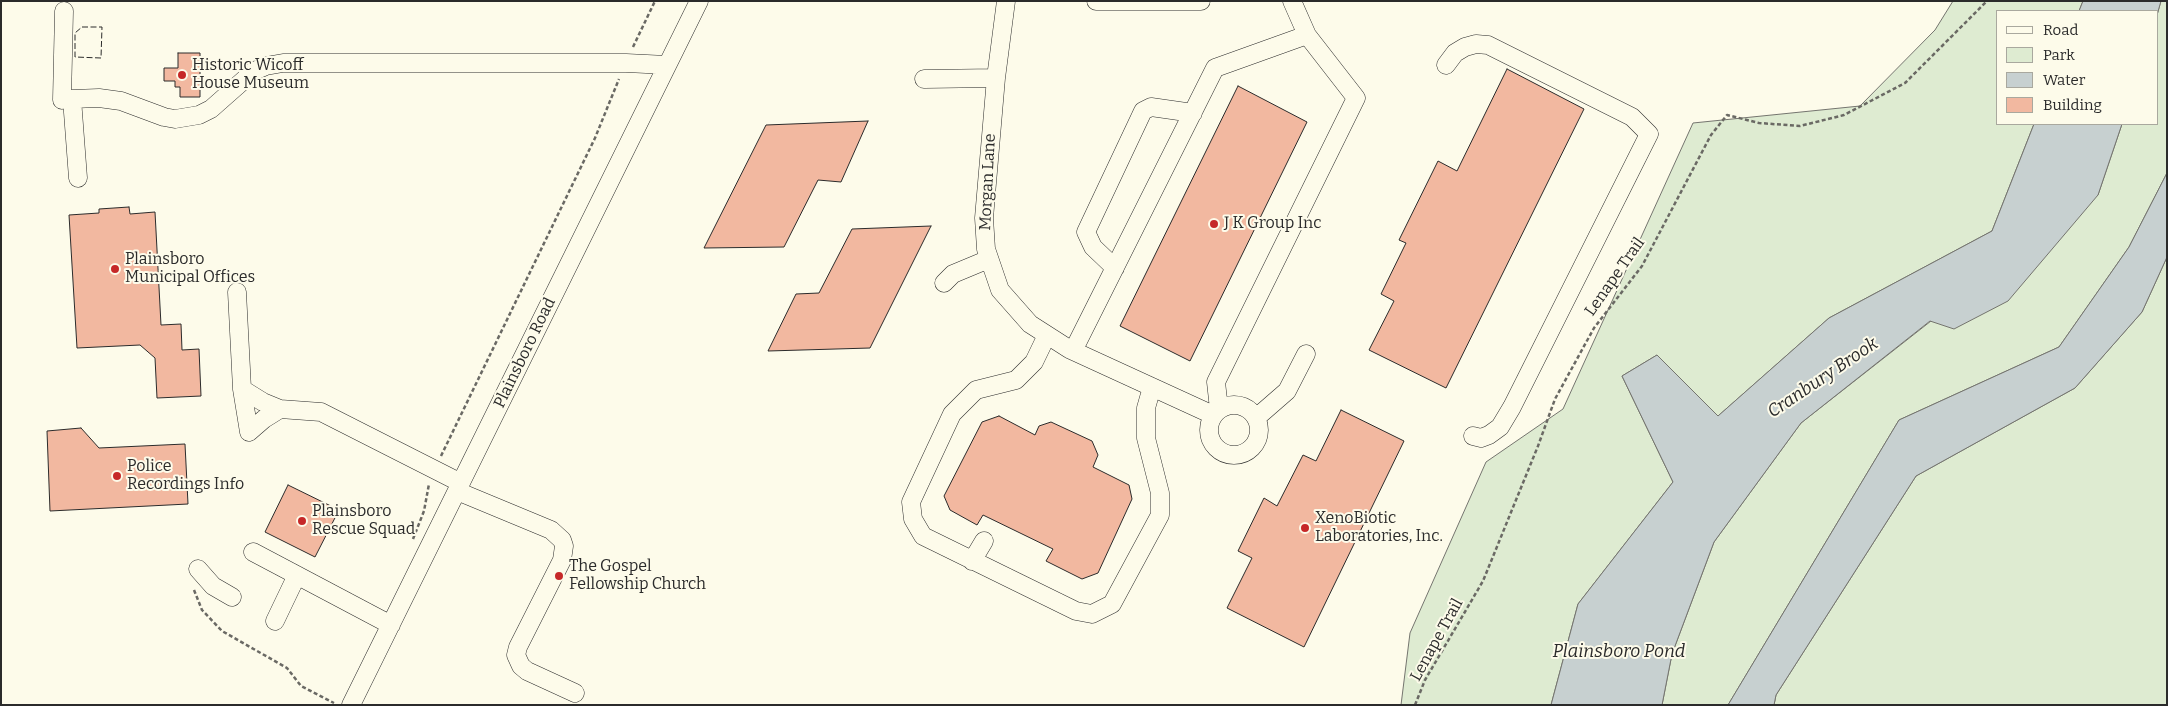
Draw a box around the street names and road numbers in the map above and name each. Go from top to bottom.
street label: Morgan Lane [976,133,1000,231]
street label: Lenape Trail [1581,234,1649,320]
street label: Plainsboro Road [490,295,560,411]
street label: Lenape Trail [1406,595,1468,685]

